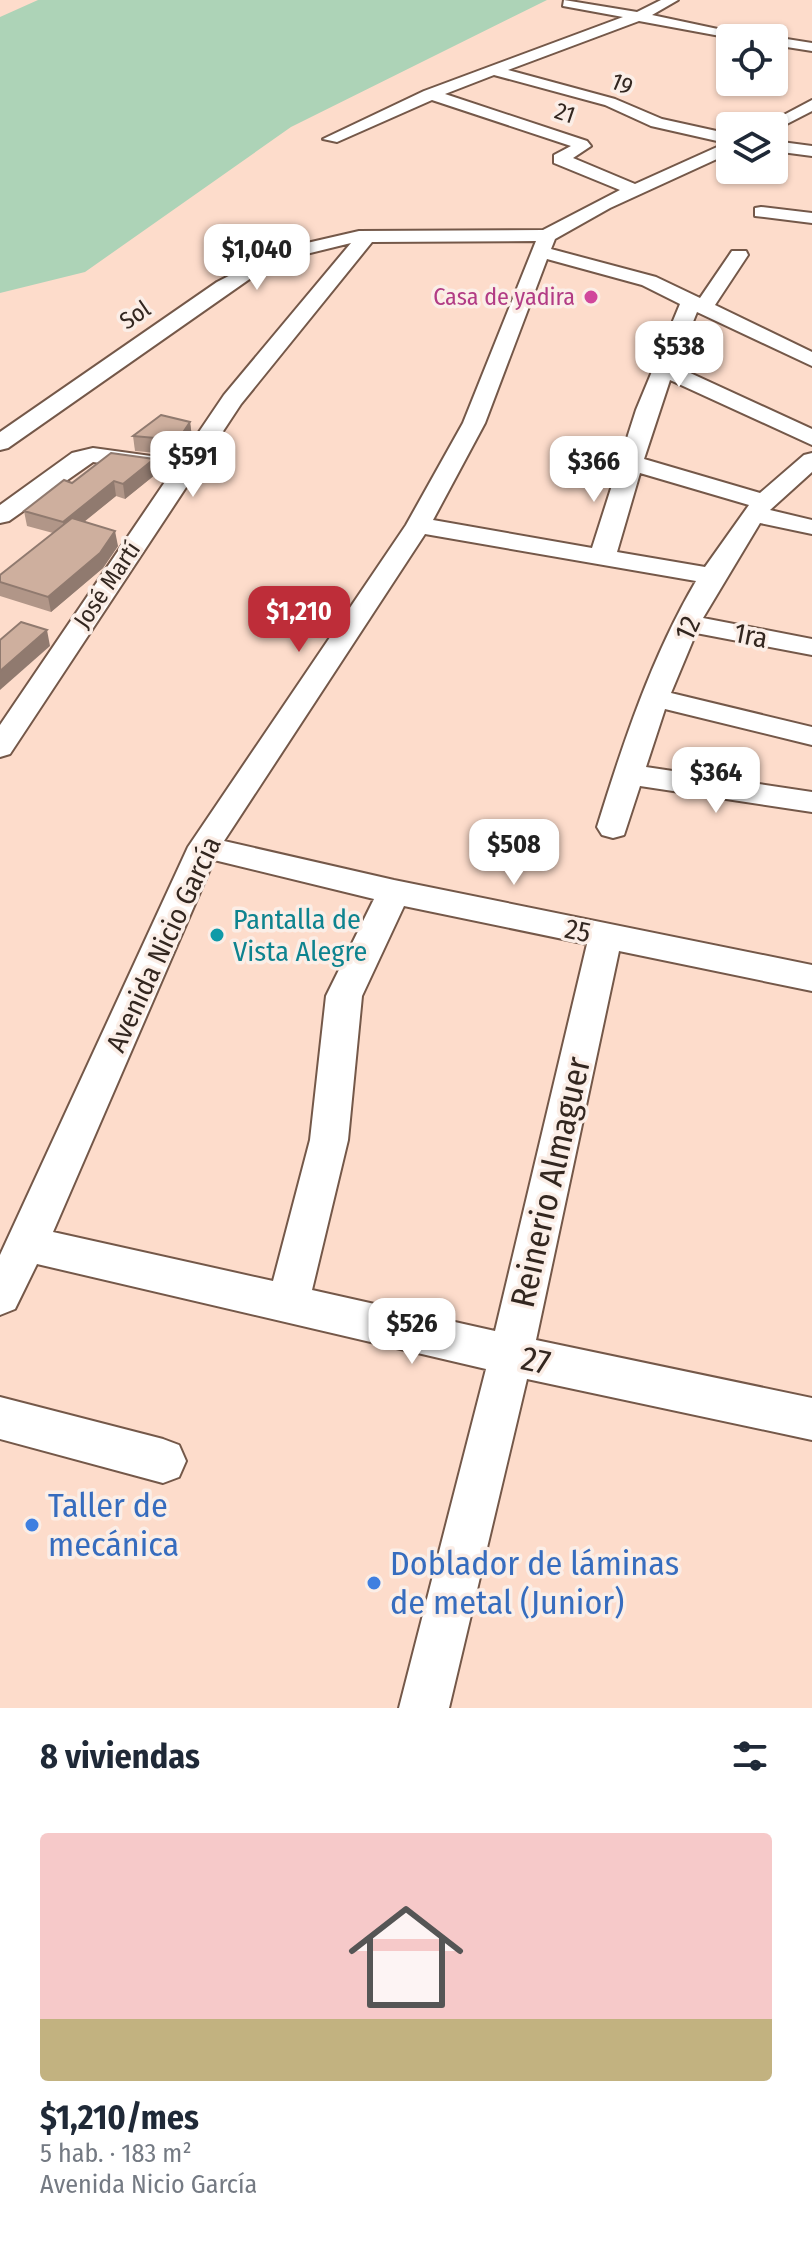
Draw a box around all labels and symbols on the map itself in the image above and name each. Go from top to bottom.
street label: 19 [607,67,637,101]
street label: 21 [551,97,579,129]
pin: $1,040 [192,224,322,292]
place label: Casa de yadira [433,283,575,311]
marker: Casa de yadira [582,288,600,306]
street label: Sol [114,295,156,335]
pin: $538 [632,321,726,389]
pin: $591 [146,431,240,499]
pin: $366 [547,436,641,504]
street label: José Martí [68,537,146,633]
pin: $1,210 [234,586,364,654]
street label: 12 [668,611,707,646]
street label: 1ra [731,616,771,655]
pin: $364 [669,747,763,815]
pin: $508 [467,819,561,887]
street label: Avenida Nicio García [99,831,228,1057]
place label: Pantalla de Vista Alegre [233,903,367,968]
street label: 25 [562,912,594,949]
marker: Pantalla de Vista Alegre [208,926,226,944]
street label: Reinerio Almaguer [502,1053,599,1311]
pin: $526 [365,1298,459,1366]
street label: 27 [518,1337,554,1384]
place label: Taller de mecánica [48,1485,179,1565]
marker: Taller de mecánica [23,1516,41,1534]
place label: Doblador de láminas de metal (Junior) [390,1543,679,1623]
marker: Doblador de láminas de metal (Junior) [365,1574,383,1592]

